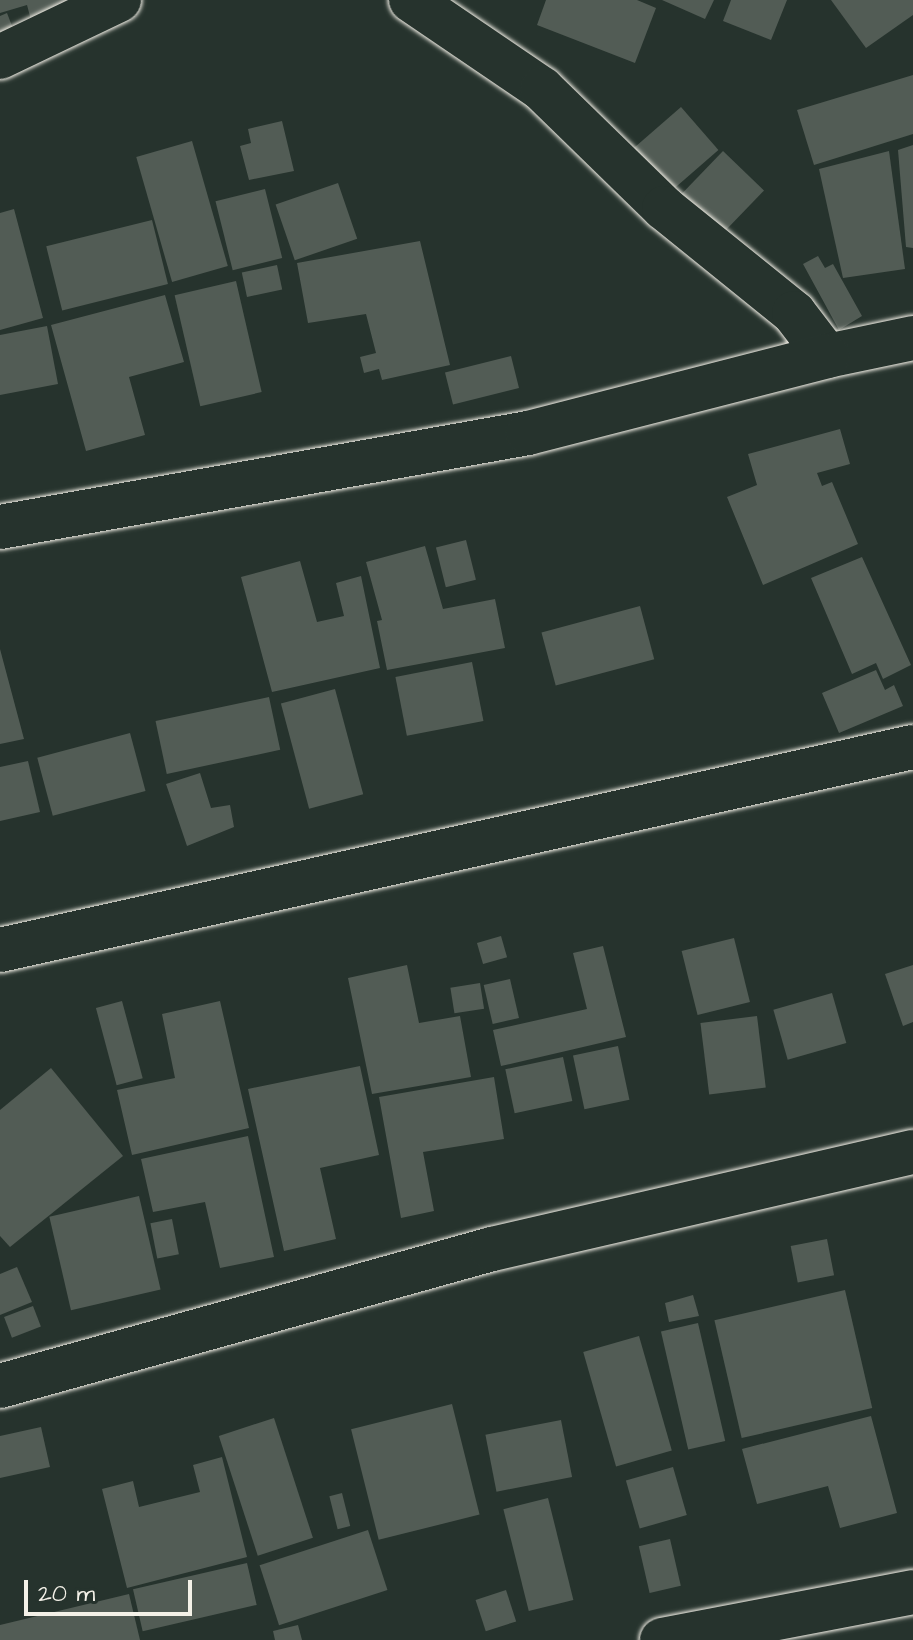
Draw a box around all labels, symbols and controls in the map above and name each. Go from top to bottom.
scale bar [28,1564,196,1614]
text: 20 m [38,1577,95,1611]

